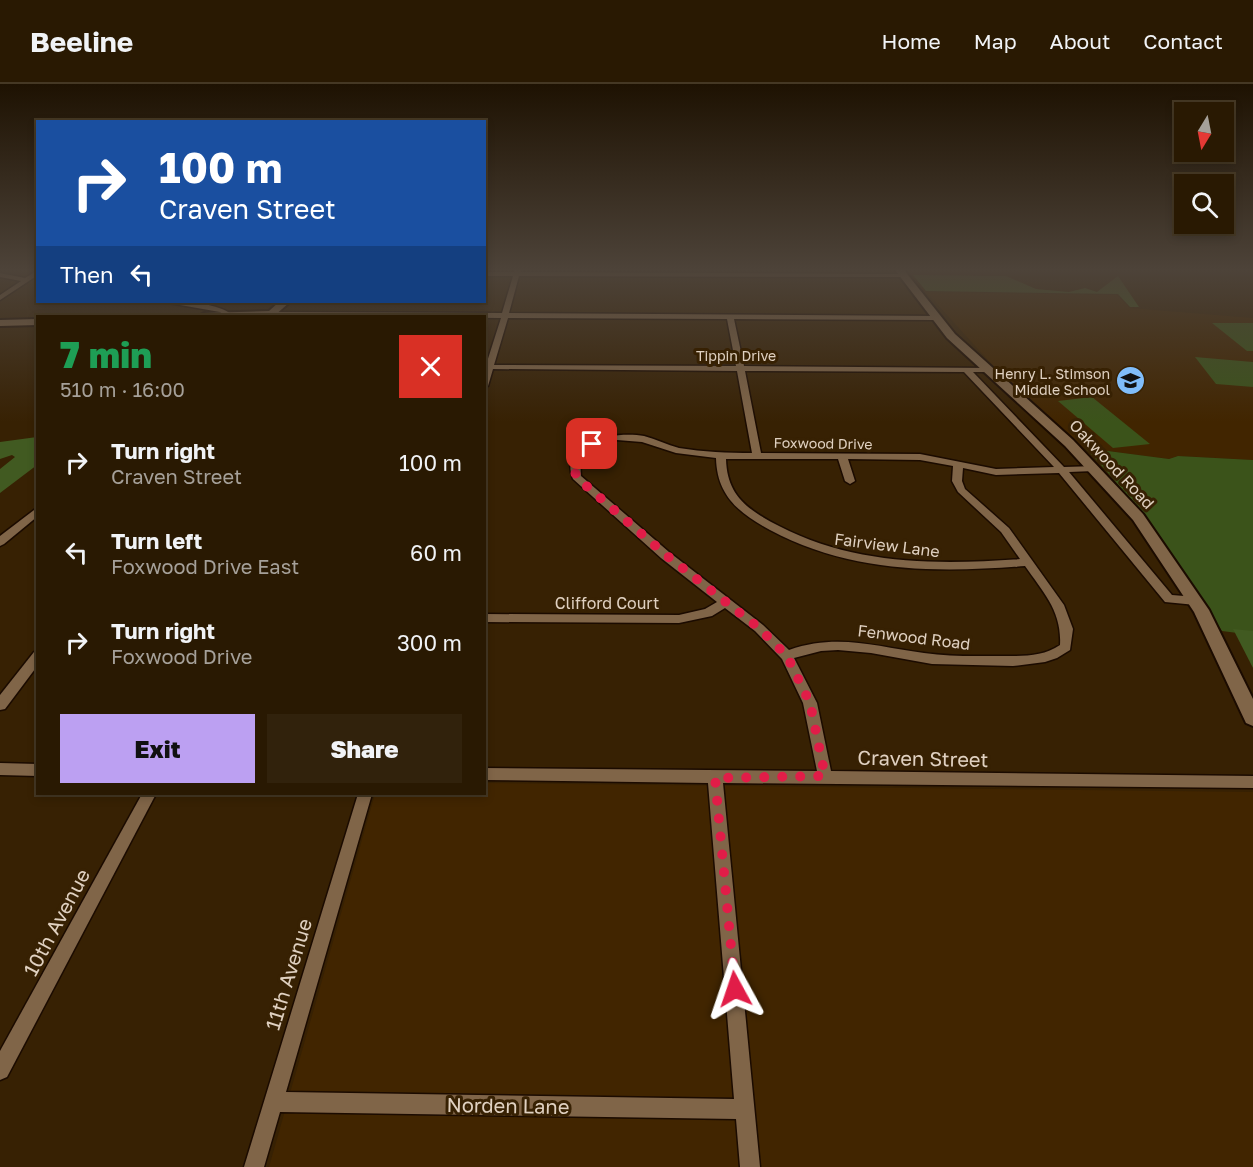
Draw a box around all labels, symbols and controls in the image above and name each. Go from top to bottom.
text: Beeline [30,25,133,58]
text: Home [881,28,941,54]
text: Map [974,28,1017,54]
text: About [1050,28,1110,54]
text: Contact [1143,28,1223,54]
north arrow [1174,102,1234,162]
map controls [1174,102,1234,234]
text: 100 m [159,142,282,192]
icon: right [60,144,138,222]
button: search [1174,174,1234,234]
text: Craven Street [159,193,336,225]
icon: left [125,258,158,291]
text: Then [60,261,113,288]
text: 7 min [60,333,152,376]
button: close [399,335,462,398]
street label: Tippin Drive [696,347,776,364]
place label: Henry L. Stimson Middle School [995,365,1110,398]
school or university icon: Henry L. Stimson Middle School [1115,365,1147,397]
text: 510 m · 16:00 [60,377,185,401]
street label: Oakwood Road [1065,415,1159,513]
pin [566,418,617,469]
icon: arrive [575,427,608,460]
street label: Foxwood Drive [773,434,873,452]
text: Turn right [111,437,215,464]
icon: right [60,446,93,479]
text: 100 m [399,449,462,476]
text: Craven Street [111,464,242,488]
text: Turn left [111,527,202,554]
street label: Fairview Lane [833,529,941,561]
icon: left [60,536,93,569]
text: 60 m [410,539,462,566]
text: Foxwood Drive East [111,554,299,578]
street label: Clifford Court [555,593,659,613]
text: Turn right [111,617,215,644]
street label: Fenwood Road [857,620,971,654]
icon: right [60,626,93,659]
text: 300 m [397,629,462,656]
text: Foxwood Drive [111,644,252,668]
button: Exit [60,714,255,783]
button: Share [267,714,462,783]
street label: Craven Street [857,745,989,771]
street label: 10th Avenue [18,864,94,980]
street label: 11th Avenue [260,915,316,1033]
position arrow [703,957,767,1021]
street label: Norden Lane [446,1092,570,1118]

